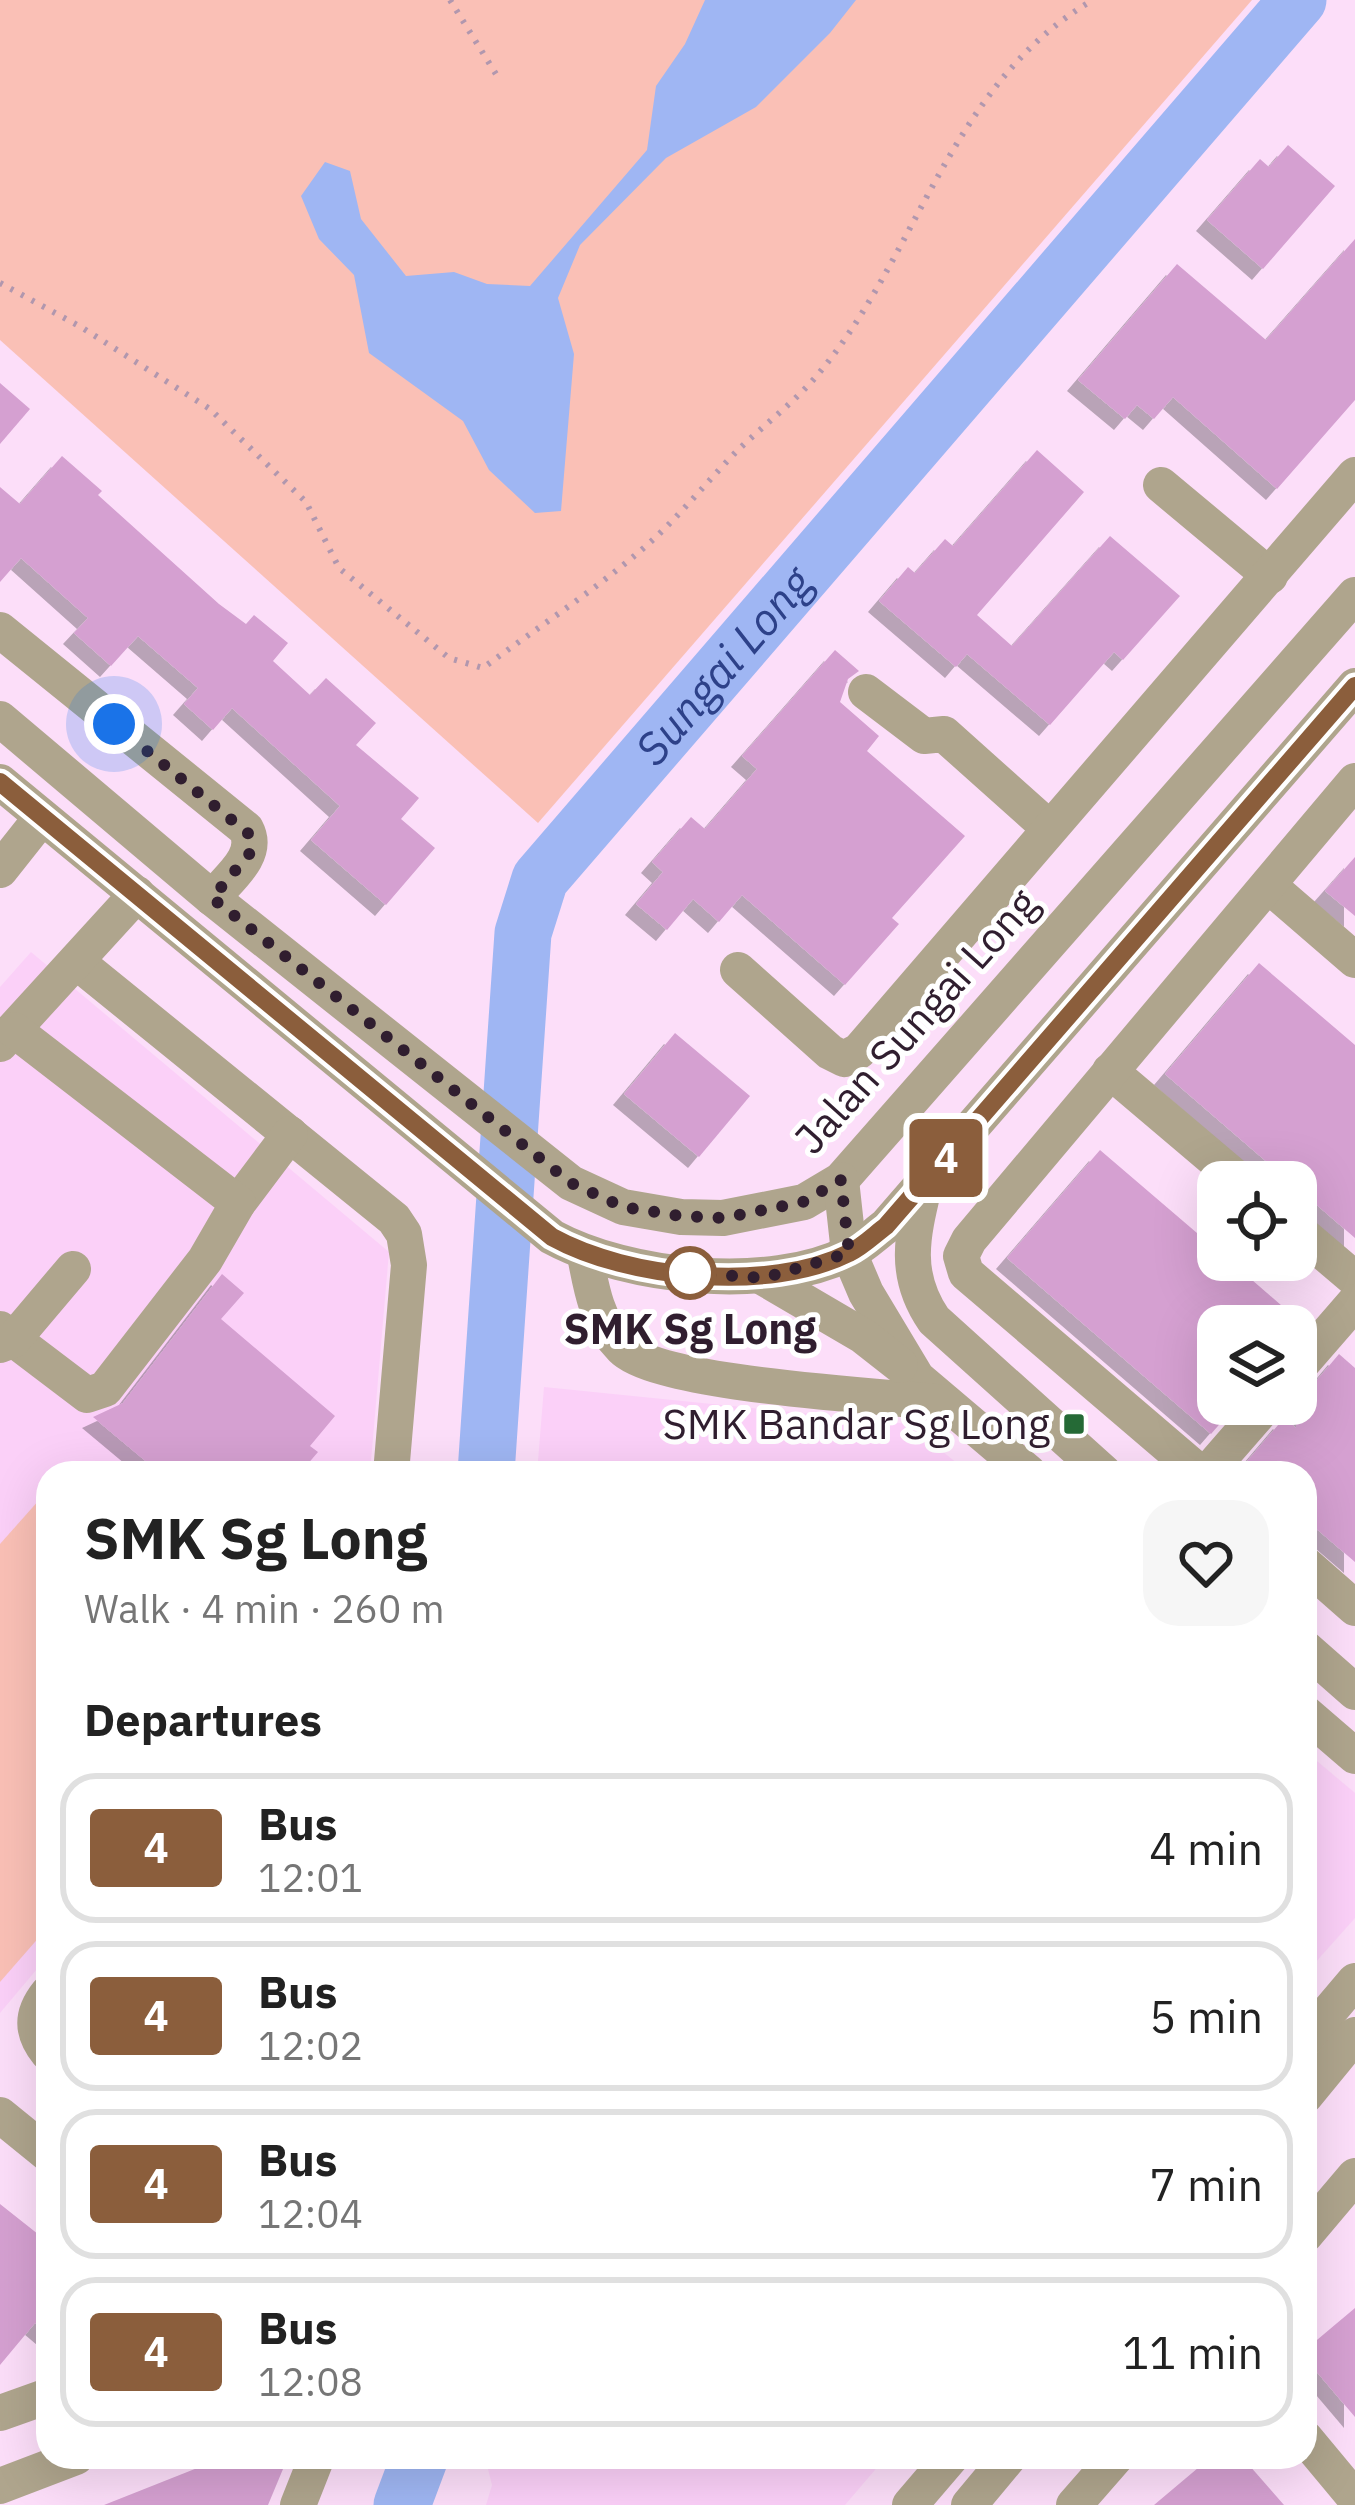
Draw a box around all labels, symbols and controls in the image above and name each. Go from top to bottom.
water label: Sungai Long [622,553,825,776]
your location [84,694,144,754]
street label: Jalan Sungai Long [782,876,1049,1165]
line badge: 4 [907,1119,985,1197]
text: 4 [933,1130,959,1185]
map controls [1197,1161,1317,1425]
button: locate [1197,1161,1317,1281]
marker: SMK Sg Long [665,1248,715,1298]
place label: SMK Sg Long [564,1301,817,1356]
button: layers [1197,1305,1317,1425]
place label: SMK Bandar Sg Long [662,1396,1050,1451]
marker: SMK Bandar Sg Long [1061,1411,1087,1437]
button: heart [1143,1500,1269,1626]
text: SMK Sg Long [84,1501,427,1575]
text: Walk · 4 min · 260 m [84,1583,445,1634]
text: Departures [84,1690,322,1748]
text: Bus [258,1794,338,1852]
text: 4 min [1149,1819,1263,1877]
text: 4 [143,1820,169,1875]
text: 12:01 [258,1852,363,1903]
text: Bus [258,1962,338,2020]
text: 5 min [1149,1987,1263,2045]
text: 4 [143,1988,169,2043]
text: 12:02 [258,2020,363,2071]
text: Bus [258,2130,338,2188]
text: 7 min [1149,2155,1263,2213]
text: 4 [143,2156,169,2211]
text: 12:04 [258,2188,363,2239]
text: Bus [258,2298,338,2356]
text: 11 min [1122,2323,1263,2381]
text: 4 [143,2324,169,2379]
text: 12:08 [258,2356,363,2407]

